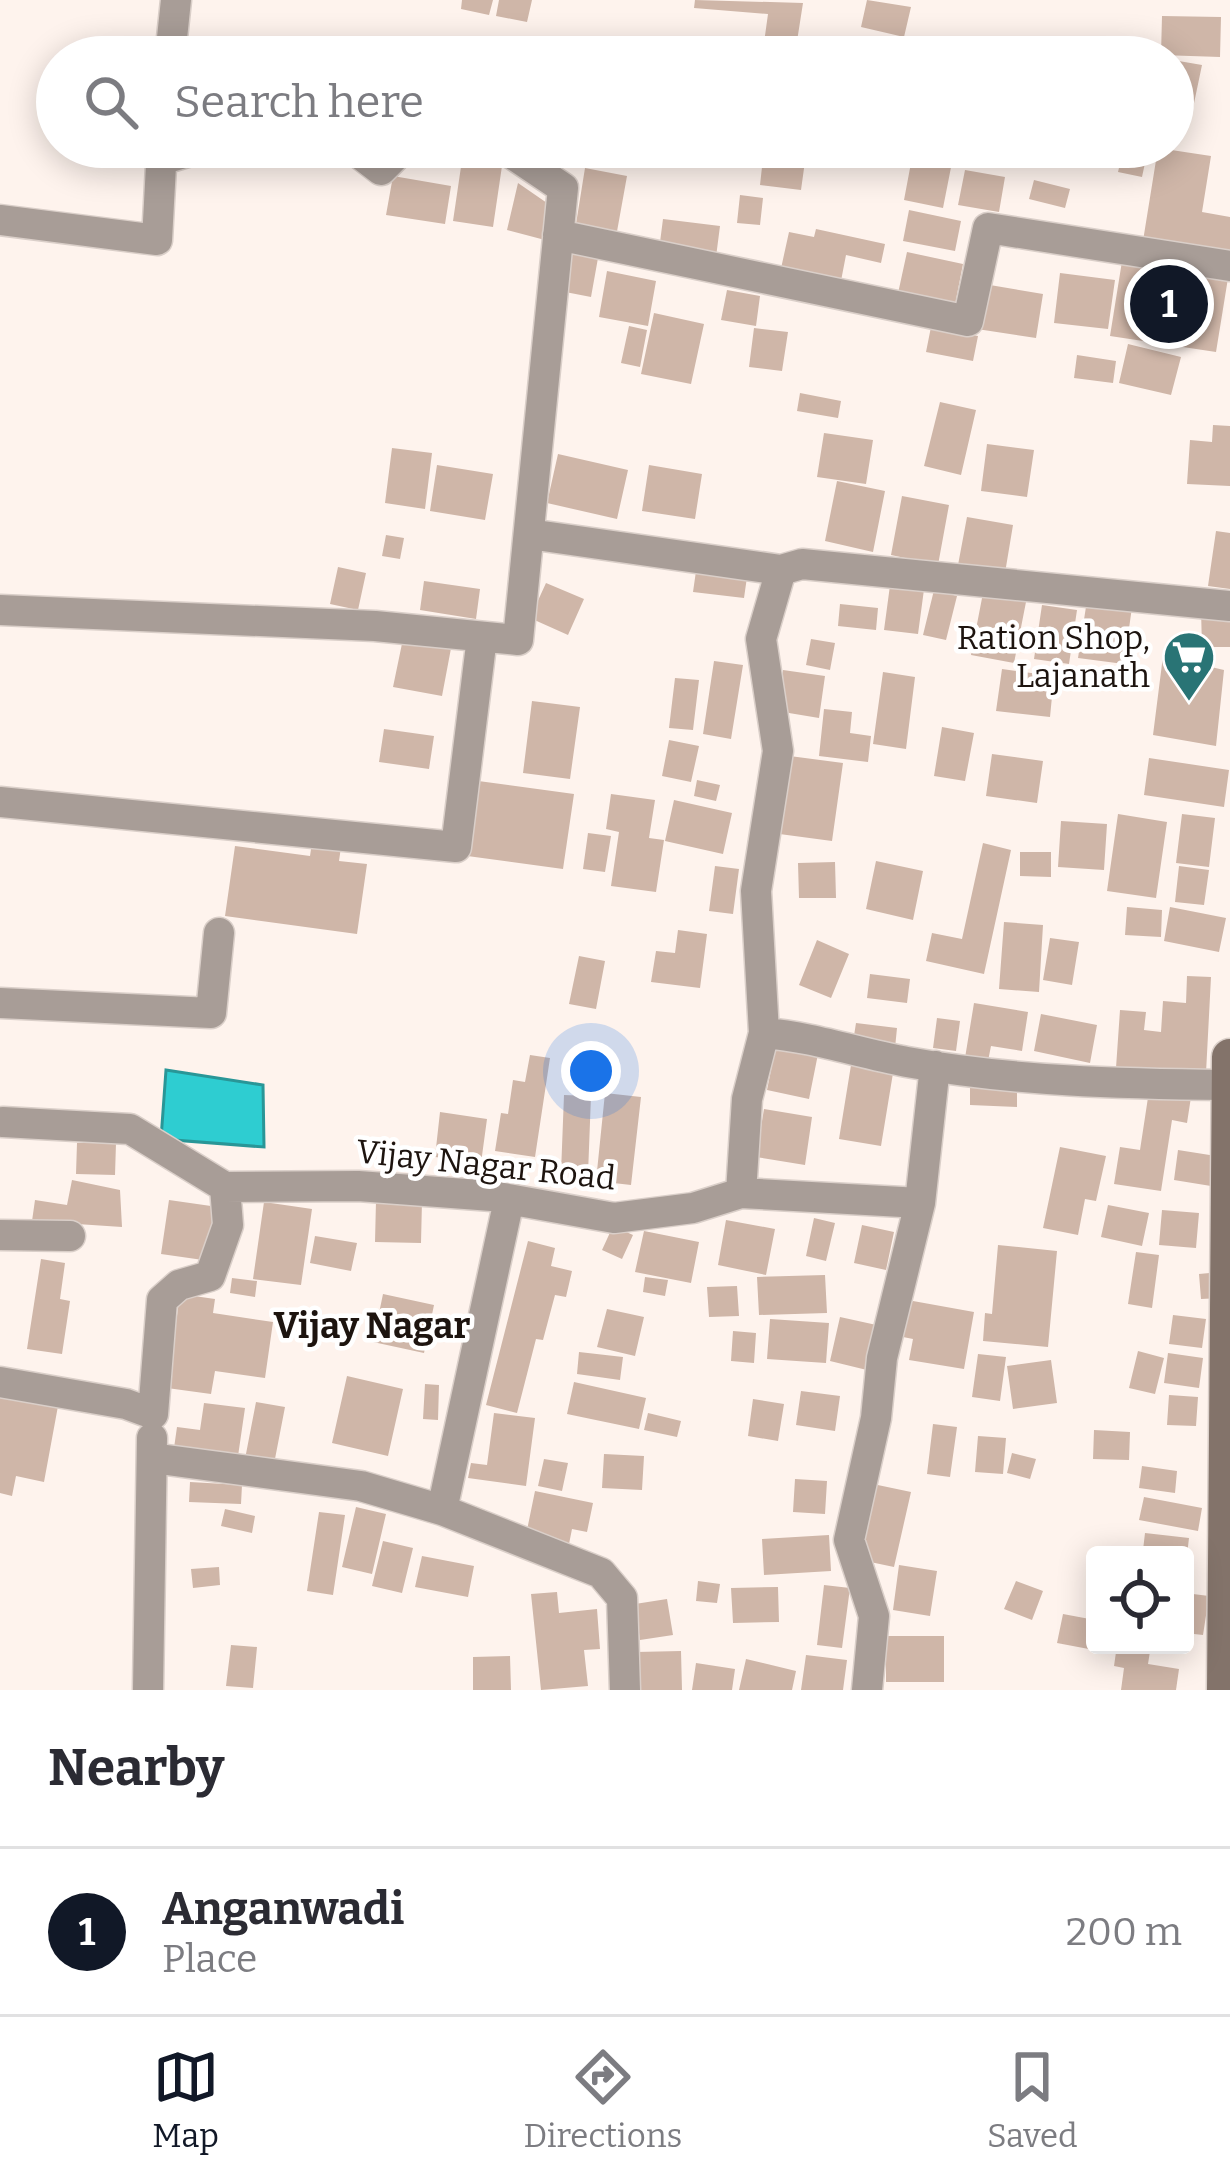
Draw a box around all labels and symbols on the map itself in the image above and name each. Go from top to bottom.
pin: 1 [1130,259,1208,349]
place label: Ration Shop, Lajanath [957,618,1150,696]
supermarket icon: Ration Shop, Lajanath [1161,629,1217,703]
your location [561,1041,621,1101]
street label: Vijay Nagar Road [355,1132,617,1198]
district label: Vijay Nagar [274,1304,470,1348]

